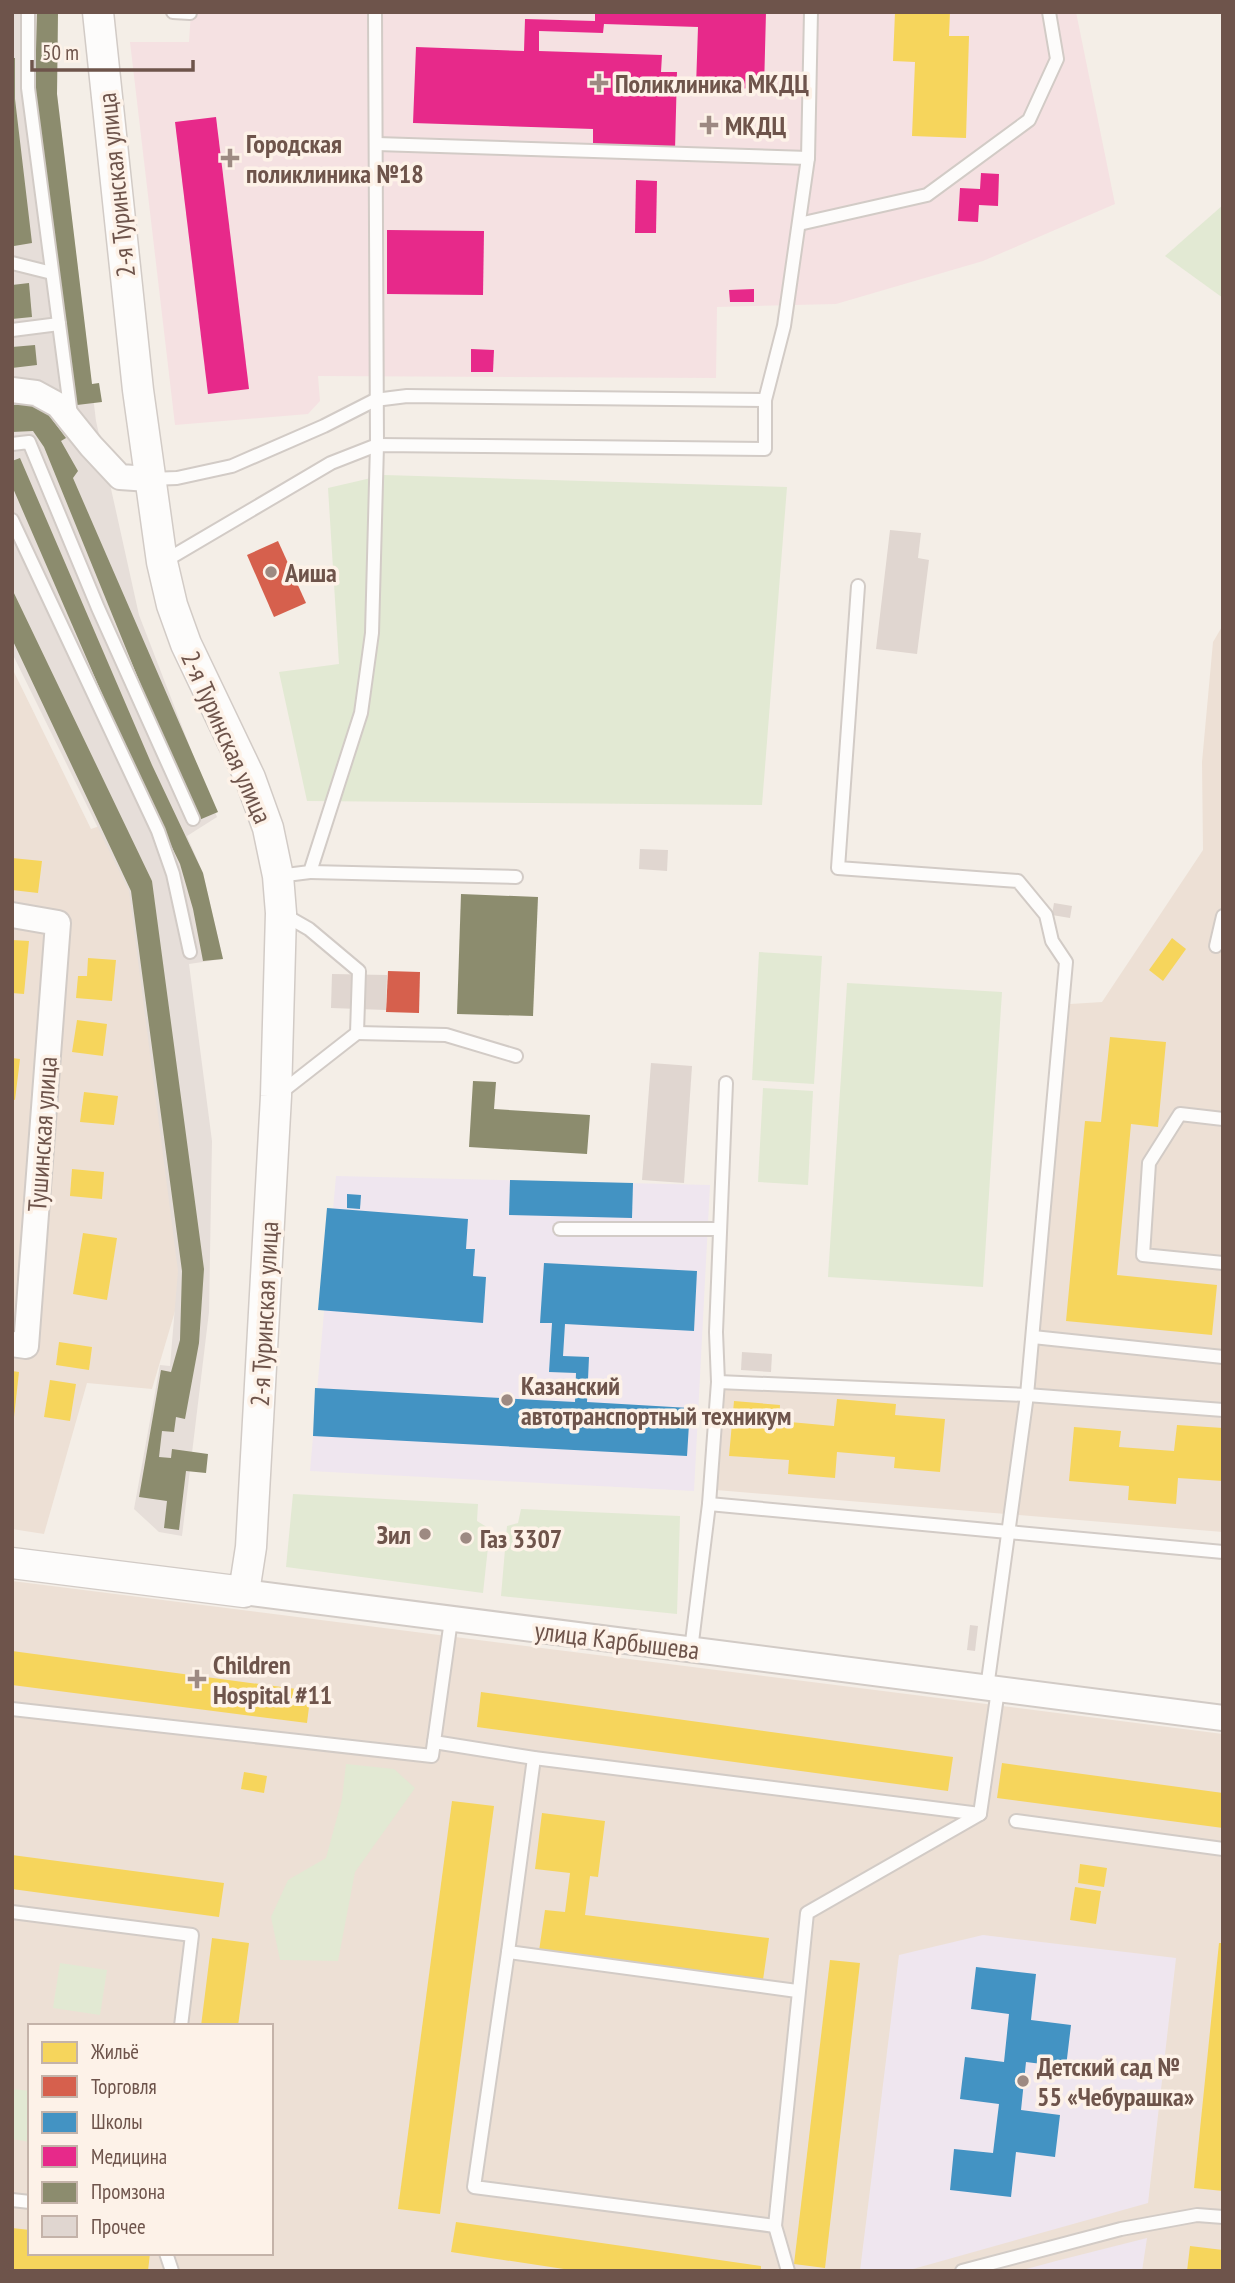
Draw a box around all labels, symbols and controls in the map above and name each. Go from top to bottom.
scale bar [32,28,192,72]
text: 50 m [42,39,79,66]
place label: Поликлиника МКДЦ [615,67,809,100]
marker: Поликлиника МКДЦ [589,73,609,93]
street label: 2-я Туринская улица [90,91,142,279]
place label: МКДЦ [725,109,787,142]
marker: МКДЦ [699,115,719,135]
place label: Городская поликлиника №18 [246,127,424,190]
marker: Городская поликлиника №18 [220,148,240,168]
place label: Аиша [284,556,337,589]
marker: Аиша [263,564,279,580]
street label: 2-я Туринская улица [174,646,280,828]
street label: Тушинская улица [20,1055,64,1213]
street label: 2-я Туринская улица [243,1221,285,1407]
place label: Казанский автотранспортный техникум [521,1369,791,1432]
marker: Казанский автотранспортный техникум [499,1392,515,1408]
place label: Зил [377,1518,411,1551]
place label: Газ 3307 [480,1522,562,1555]
marker: Зил [417,1526,433,1542]
marker: Газ 3307 [458,1530,474,1546]
street label: улица Карбышева [533,1614,701,1666]
place label: Children Hospital #11 [213,1648,332,1711]
marker: Children Hospital #11 [187,1669,207,1689]
legend [28,2024,273,2255]
text: Жильё [90,2038,139,2065]
place label: Детский сад № 55 «Чебурашка» [1037,2050,1194,2113]
text: Торговля [91,2073,157,2100]
marker: Детский сад № 55 «Чебурашка» [1015,2073,1031,2089]
text: Школы [91,2108,143,2135]
text: Медицина [91,2143,167,2170]
text: Промзона [91,2178,165,2205]
text: Прочее [91,2213,146,2240]

